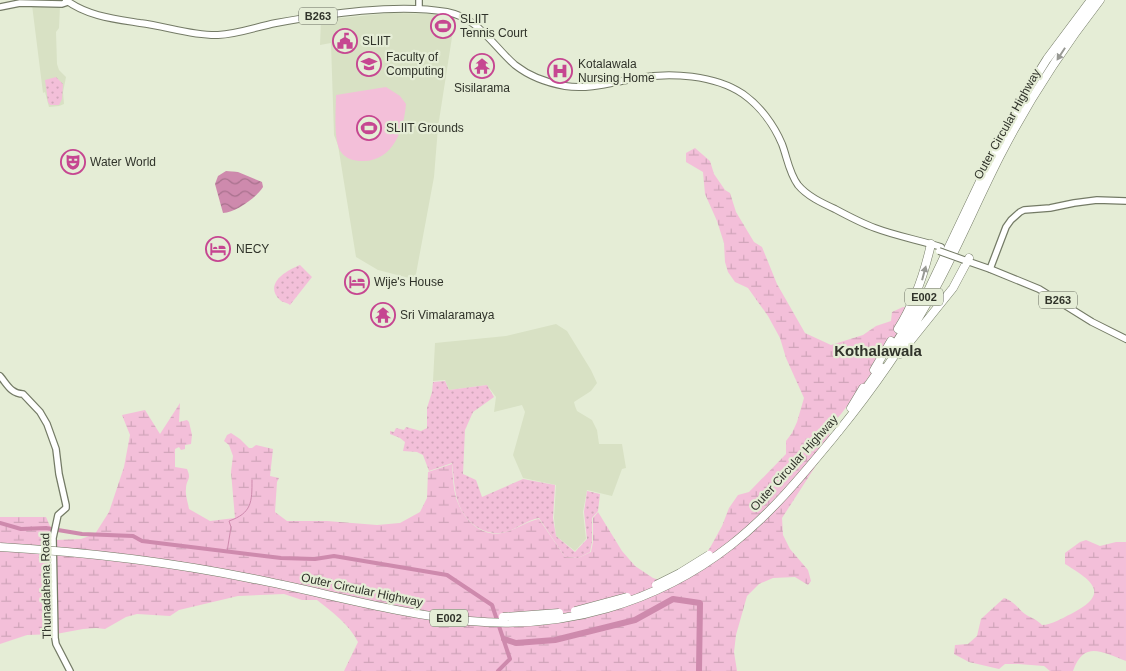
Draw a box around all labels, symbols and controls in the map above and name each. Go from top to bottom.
road number: B263 [299,8,337,24]
place label: SLIIT Tennis Court [460,12,528,40]
sports icon: SLIIT Tennis Court [430,13,456,39]
public building icon: SLIIT [332,28,358,54]
place label: SLIIT [362,34,391,48]
one-way arrow [1056,47,1065,60]
place label: Faculty of Computing [386,50,444,78]
school or university icon: Faculty of Computing [356,51,382,77]
temple icon: Sisilarama [469,53,495,79]
place label: Kotalawala Nursing Home [578,57,655,85]
hospital icon: Kotalawala Nursing Home [547,58,573,84]
street label: Outer Circular Highway [971,66,1043,182]
place label: Sisilarama [454,81,510,95]
sports icon: SLIIT Grounds [356,115,382,141]
place label: SLIIT Grounds [386,121,464,135]
theatre icon: Water World [60,149,86,175]
place label: Water World [90,155,156,169]
hotel icon: NECY [205,236,231,262]
place label: NECY [236,242,269,256]
one-way arrow [920,265,928,280]
hotel icon: Wije's House [344,269,370,295]
place label: Wije's House [374,275,444,289]
road number: E002 [905,288,943,306]
road number: B263 [1039,292,1077,308]
temple icon: Sri Vimalaramaya [370,302,396,328]
place label: Sri Vimalaramaya [400,308,495,322]
district label: Kothalawala [834,342,922,359]
street label: Outer Circular Highway [747,412,841,514]
street label: Thunadahena Road [38,533,54,639]
street label: Outer Circular Highway [300,570,424,610]
road number: E002 [430,610,468,626]

